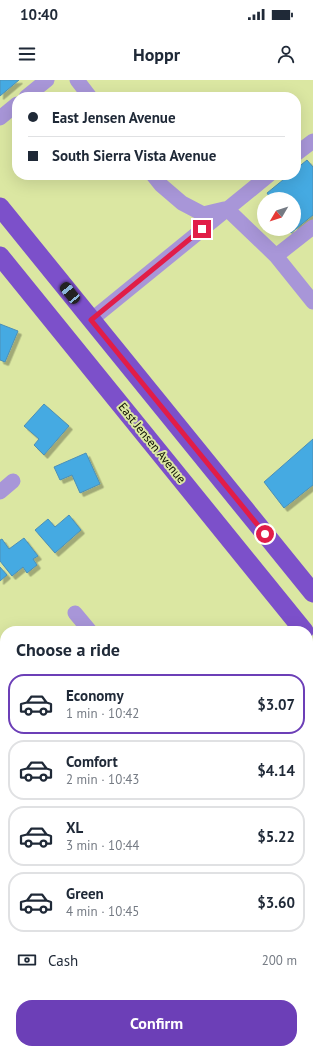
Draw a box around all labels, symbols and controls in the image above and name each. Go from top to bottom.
text: 10:40 [20,5,58,24]
icon: menu [16,43,38,65]
text: Hoppr [133,43,180,66]
icon: person [275,43,297,65]
text: East Jensen Avenue [52,108,176,127]
text: South Sierra Vista Avenue [52,146,216,165]
north arrow [257,192,301,236]
map controls [257,192,301,236]
route end [193,220,211,238]
car [58,280,82,306]
street label: East Jensen Avenue [115,400,189,486]
route start [256,525,274,543]
text: Choose a ride [16,638,120,661]
icon: car [18,686,54,722]
text: Economy [66,686,124,705]
text: $3.07 [257,695,295,714]
text: 1 min · 10:42 [66,705,139,722]
icon: car [18,752,54,788]
text: Comfort [66,752,118,771]
text: $4.14 [257,761,295,780]
text: 2 min · 10:43 [66,771,139,788]
icon: car [18,818,54,854]
text: XL [66,818,83,837]
text: $5.22 [257,827,295,846]
text: 3 min · 10:44 [66,837,139,854]
icon: car [18,884,54,920]
text: Green [66,884,104,903]
text: $3.60 [257,893,295,912]
text: 4 min · 10:45 [66,903,139,920]
icon: cash [16,949,38,971]
text: Cash [48,951,78,970]
text: 200 m [262,952,297,969]
button: Confirm [16,1000,297,1046]

